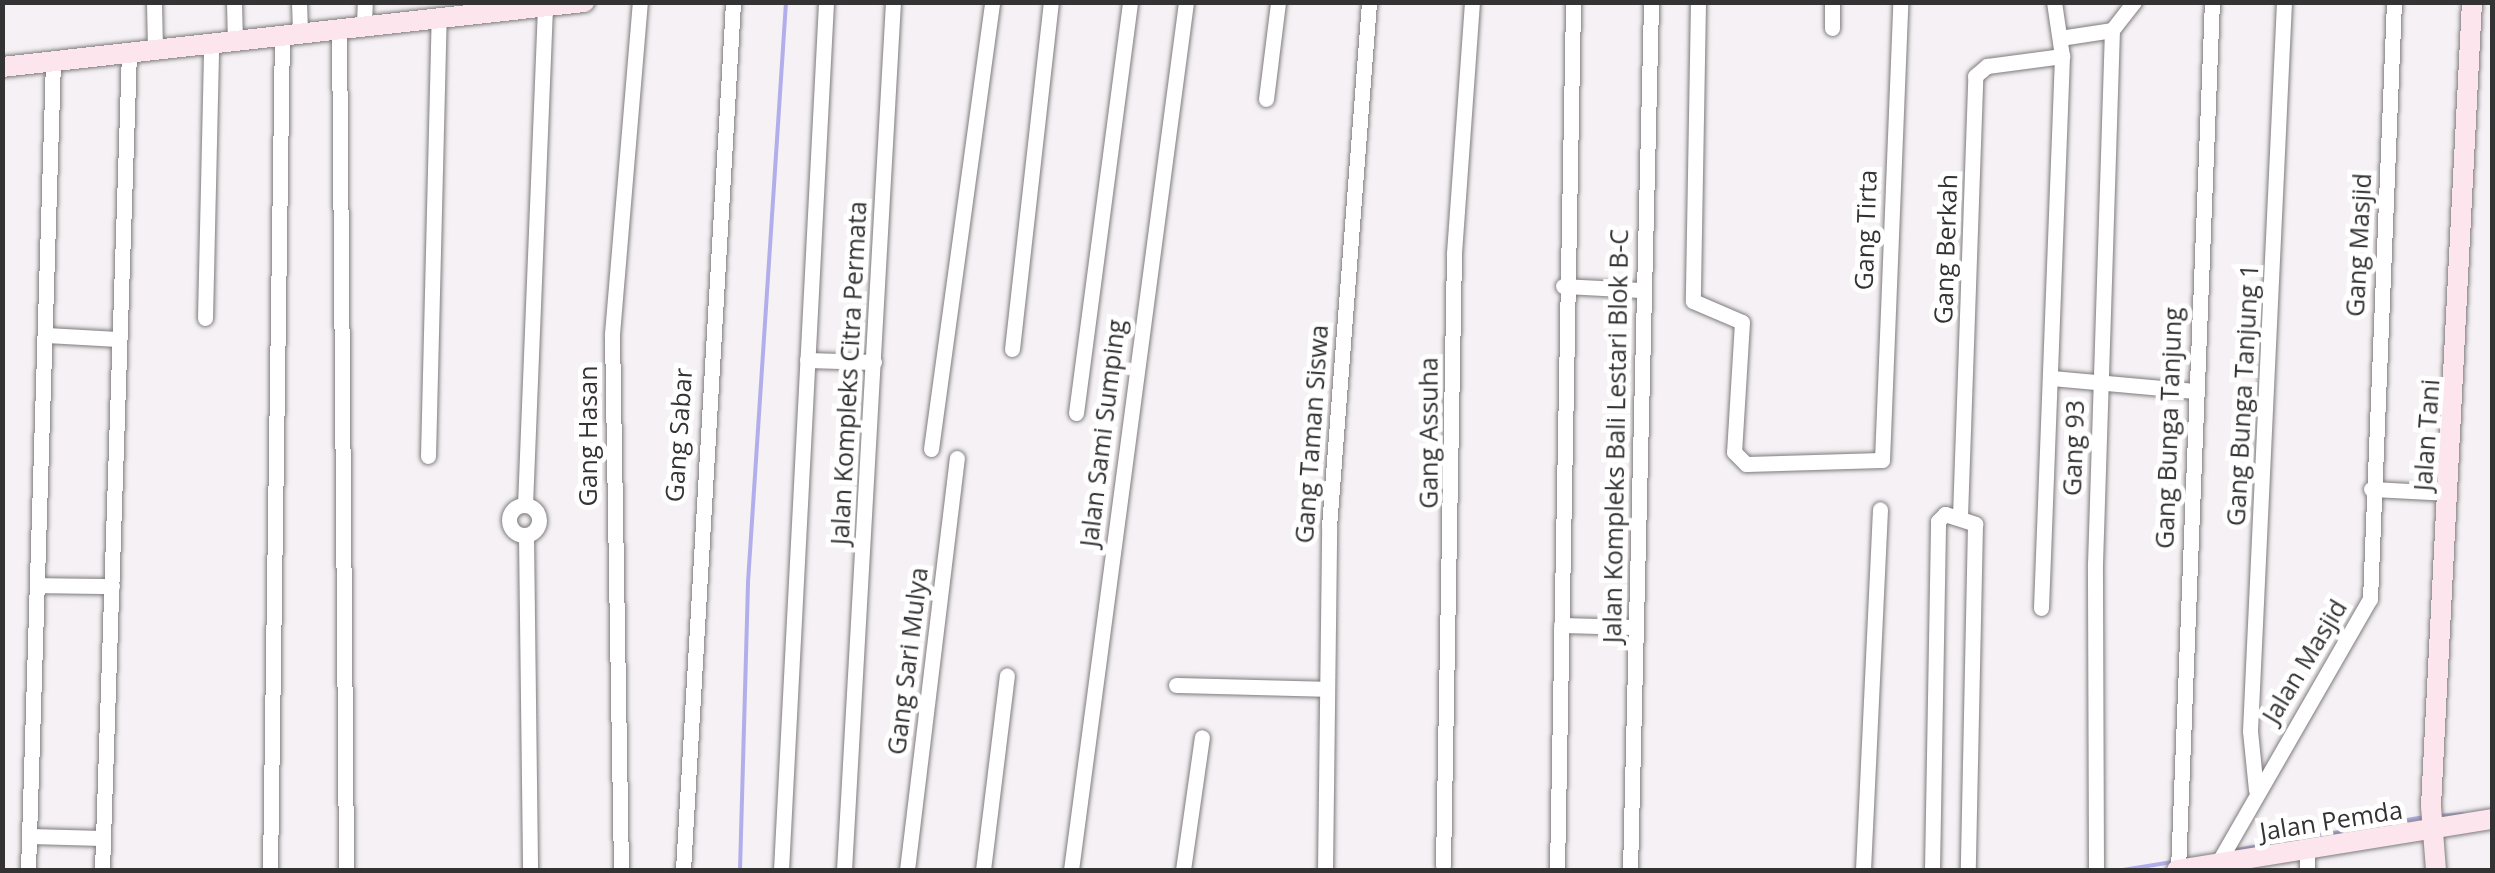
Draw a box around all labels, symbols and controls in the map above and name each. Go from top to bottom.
street label: Gang Tirta [1848,169,1882,291]
street label: Gang Masjid [2339,172,2377,318]
street label: Gang Berkah [1927,173,1963,325]
street label: Jalan Kompleks Citra Permata [824,200,872,546]
street label: Jalan Kompleks Bali Lestari Blok B-C [1596,229,1634,643]
street label: Gang Bunga Tanjung 1 [2220,263,2264,527]
street label: Gang Bunga Tanjung [2149,307,2187,549]
street label: Jalan Sami Sumping [1073,318,1131,548]
street label: Gang Taman Siswa [1288,324,1334,544]
street label: Gang Assuha [1413,357,1443,509]
street label: Gang Hasan [572,366,602,506]
street label: Gang Sabar [658,367,698,503]
street label: Jalan Tani [2407,378,2445,492]
street label: Gang 93 [2056,399,2090,497]
street label: Gang Sari Mulya [881,566,933,756]
street label: Jalan Masjid [2255,594,2353,728]
street label: Jalan Pemda [2258,794,2404,846]

